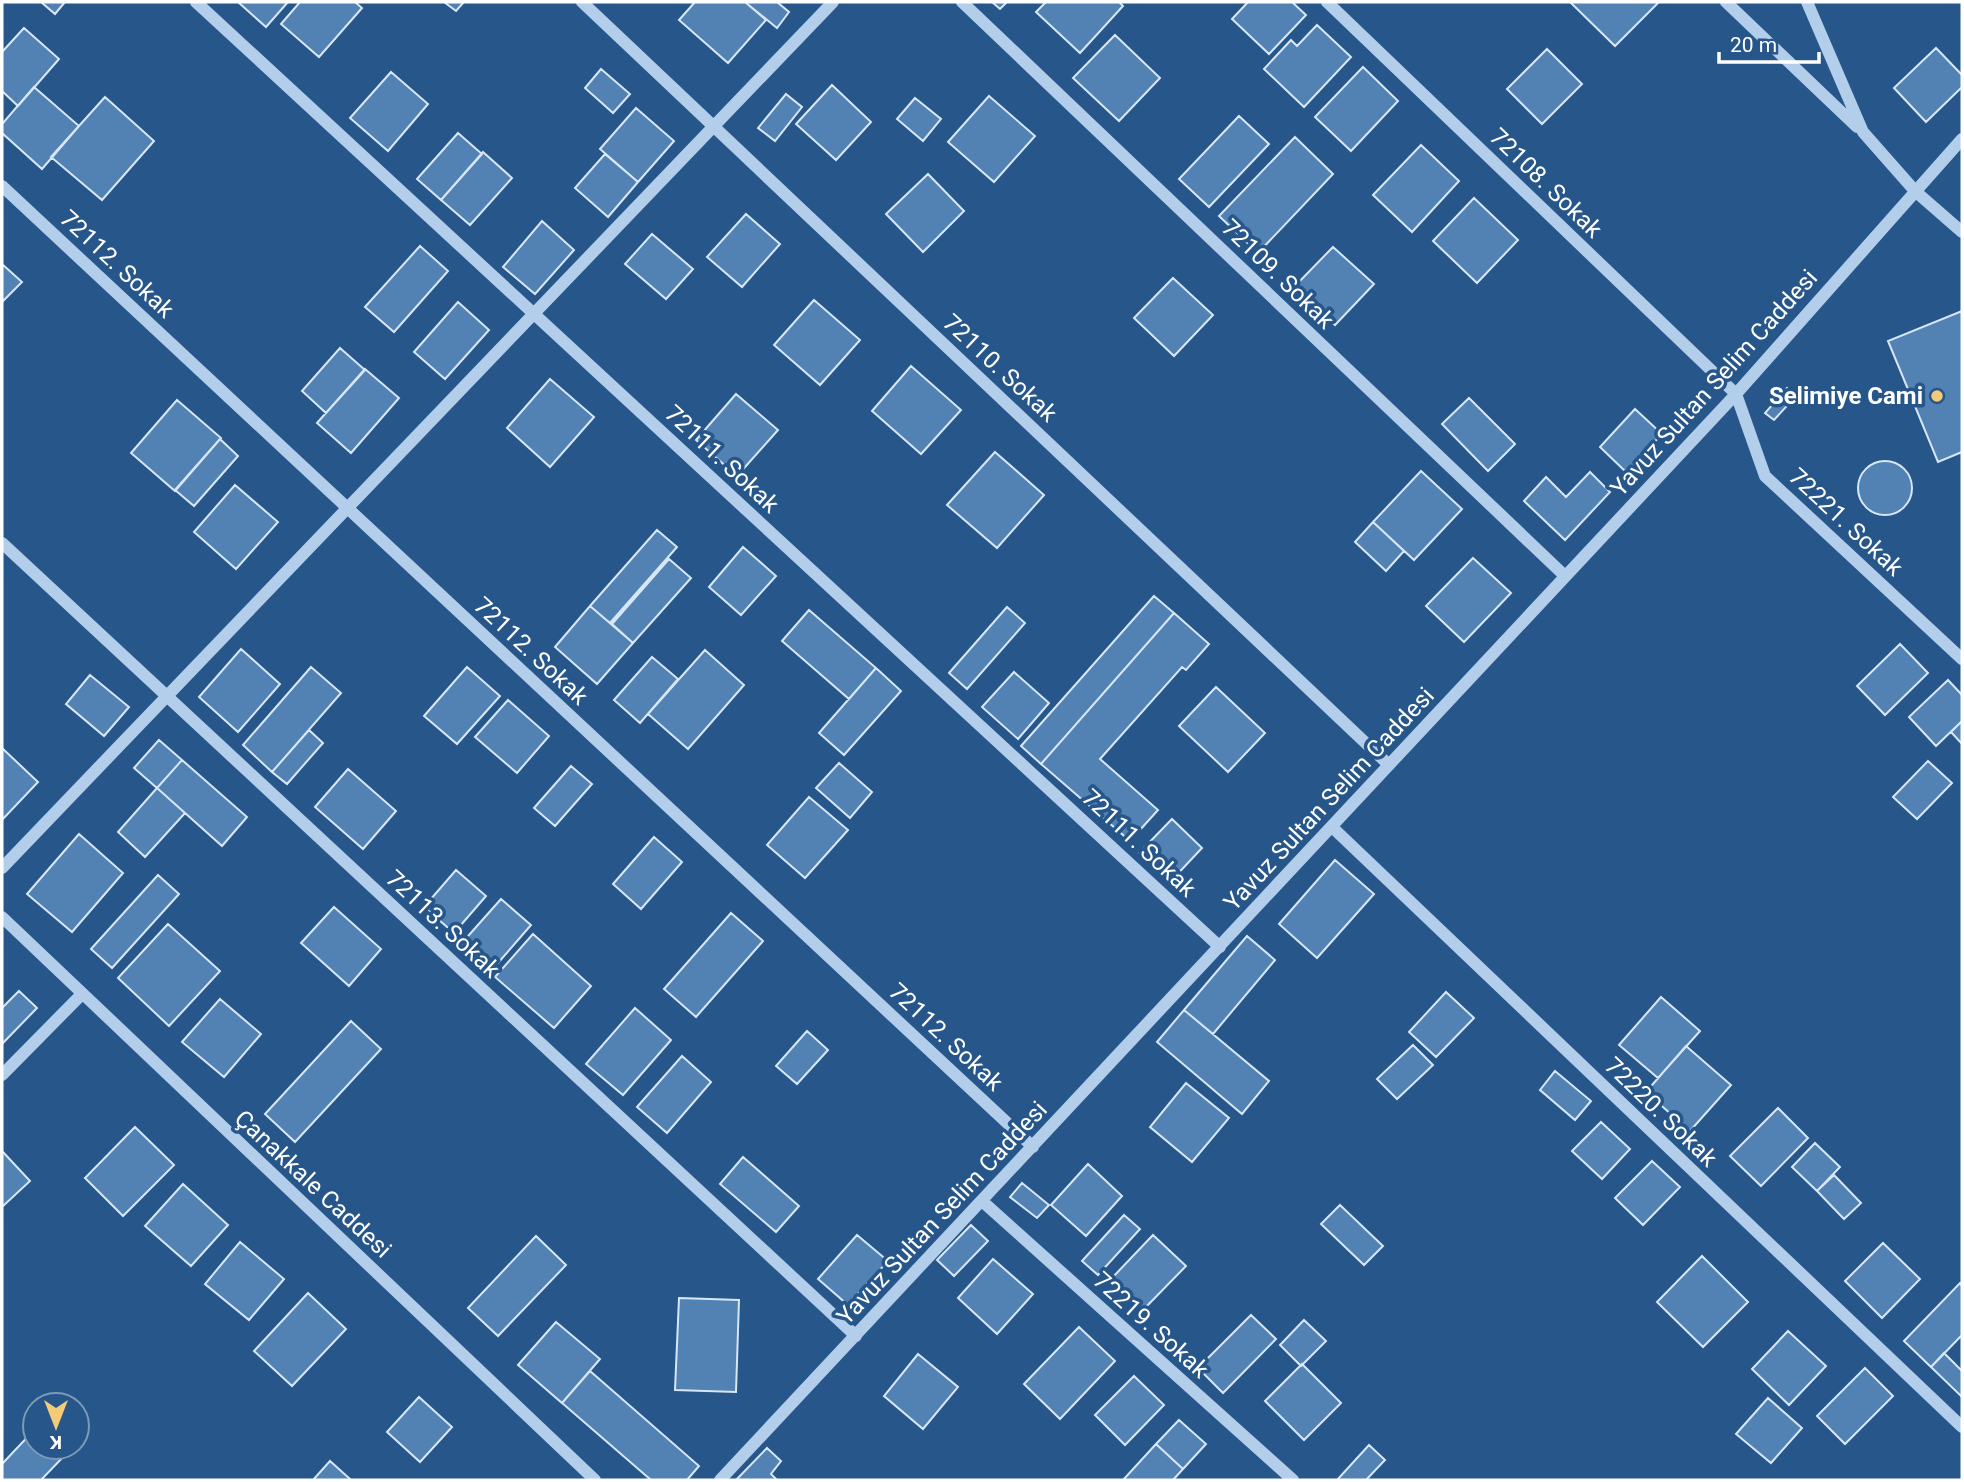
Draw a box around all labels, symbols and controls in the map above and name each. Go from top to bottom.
scale bar [1719,21,1819,65]
text: 20 m [1730,33,1777,57]
street label: 72108. Sokak [1484,123,1608,244]
street label: 72112. Sokak [54,204,180,324]
street label: 72109. Sokak [1216,214,1340,335]
street label: Yavuz Sultan Selim Caddesi [1605,264,1823,502]
street label: 72110. Sokak [937,308,1063,428]
place label: Selimiye Cami [1769,382,1923,410]
marker: Selimiye Cami [1929,388,1945,404]
street label: 72111. Sokak [659,399,785,519]
street label: 72221. Sokak [1783,462,1909,582]
street label: 72112. Sokak [468,591,594,711]
street label: Yavuz Sultan Selim Caddesi [1218,682,1440,916]
street label: 72111. Sokak [1076,783,1202,903]
street label: 72113. Sokak [380,864,506,984]
street label: 72112. Sokak [883,977,1009,1097]
street label: 72220. Sokak [1599,1052,1723,1173]
street label: Yavuz Sultan Selim Caddesi [831,1096,1053,1330]
street label: Çanakkale Caddesi [229,1104,397,1264]
street label: 72219. Sokak [1088,1266,1215,1384]
north arrow [21,1391,91,1461]
text: K [49,1431,62,1454]

